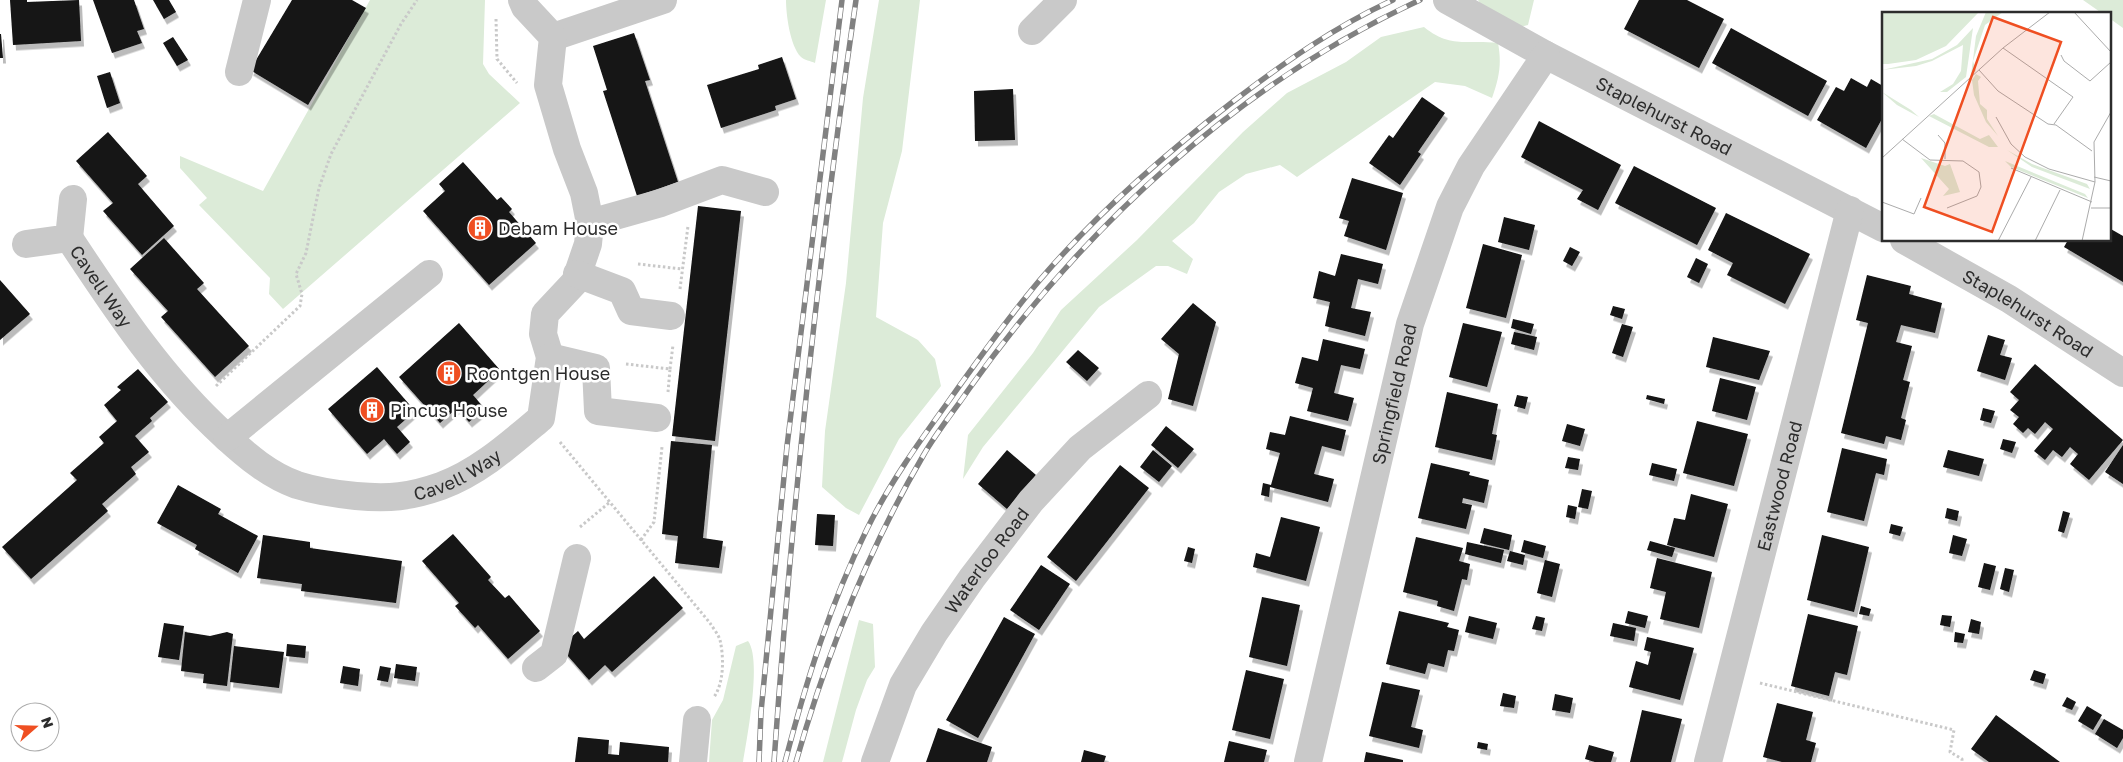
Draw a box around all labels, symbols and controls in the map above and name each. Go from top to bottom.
inset map [1882,12,2110,241]
street label: Staplehurst Road [1592,72,1736,160]
building icon: Debam House [467,215,493,241]
place label: Debam House [498,217,618,239]
street label: Cavell Way [66,241,137,332]
street label: Staplehurst Road [1959,264,2098,362]
street label: Springfield Road [1367,321,1421,466]
building icon: Roontgen House [436,360,462,386]
place label: Roontgen House [466,362,610,384]
building icon: Pincus House [359,397,385,423]
place label: Pincus House [390,399,508,421]
street label: Eastwood Road [1752,419,1806,553]
street label: Cavell Way [411,444,505,505]
street label: Waterloo Road [940,503,1033,618]
north arrow [10,702,60,752]
text: N [38,714,57,730]

